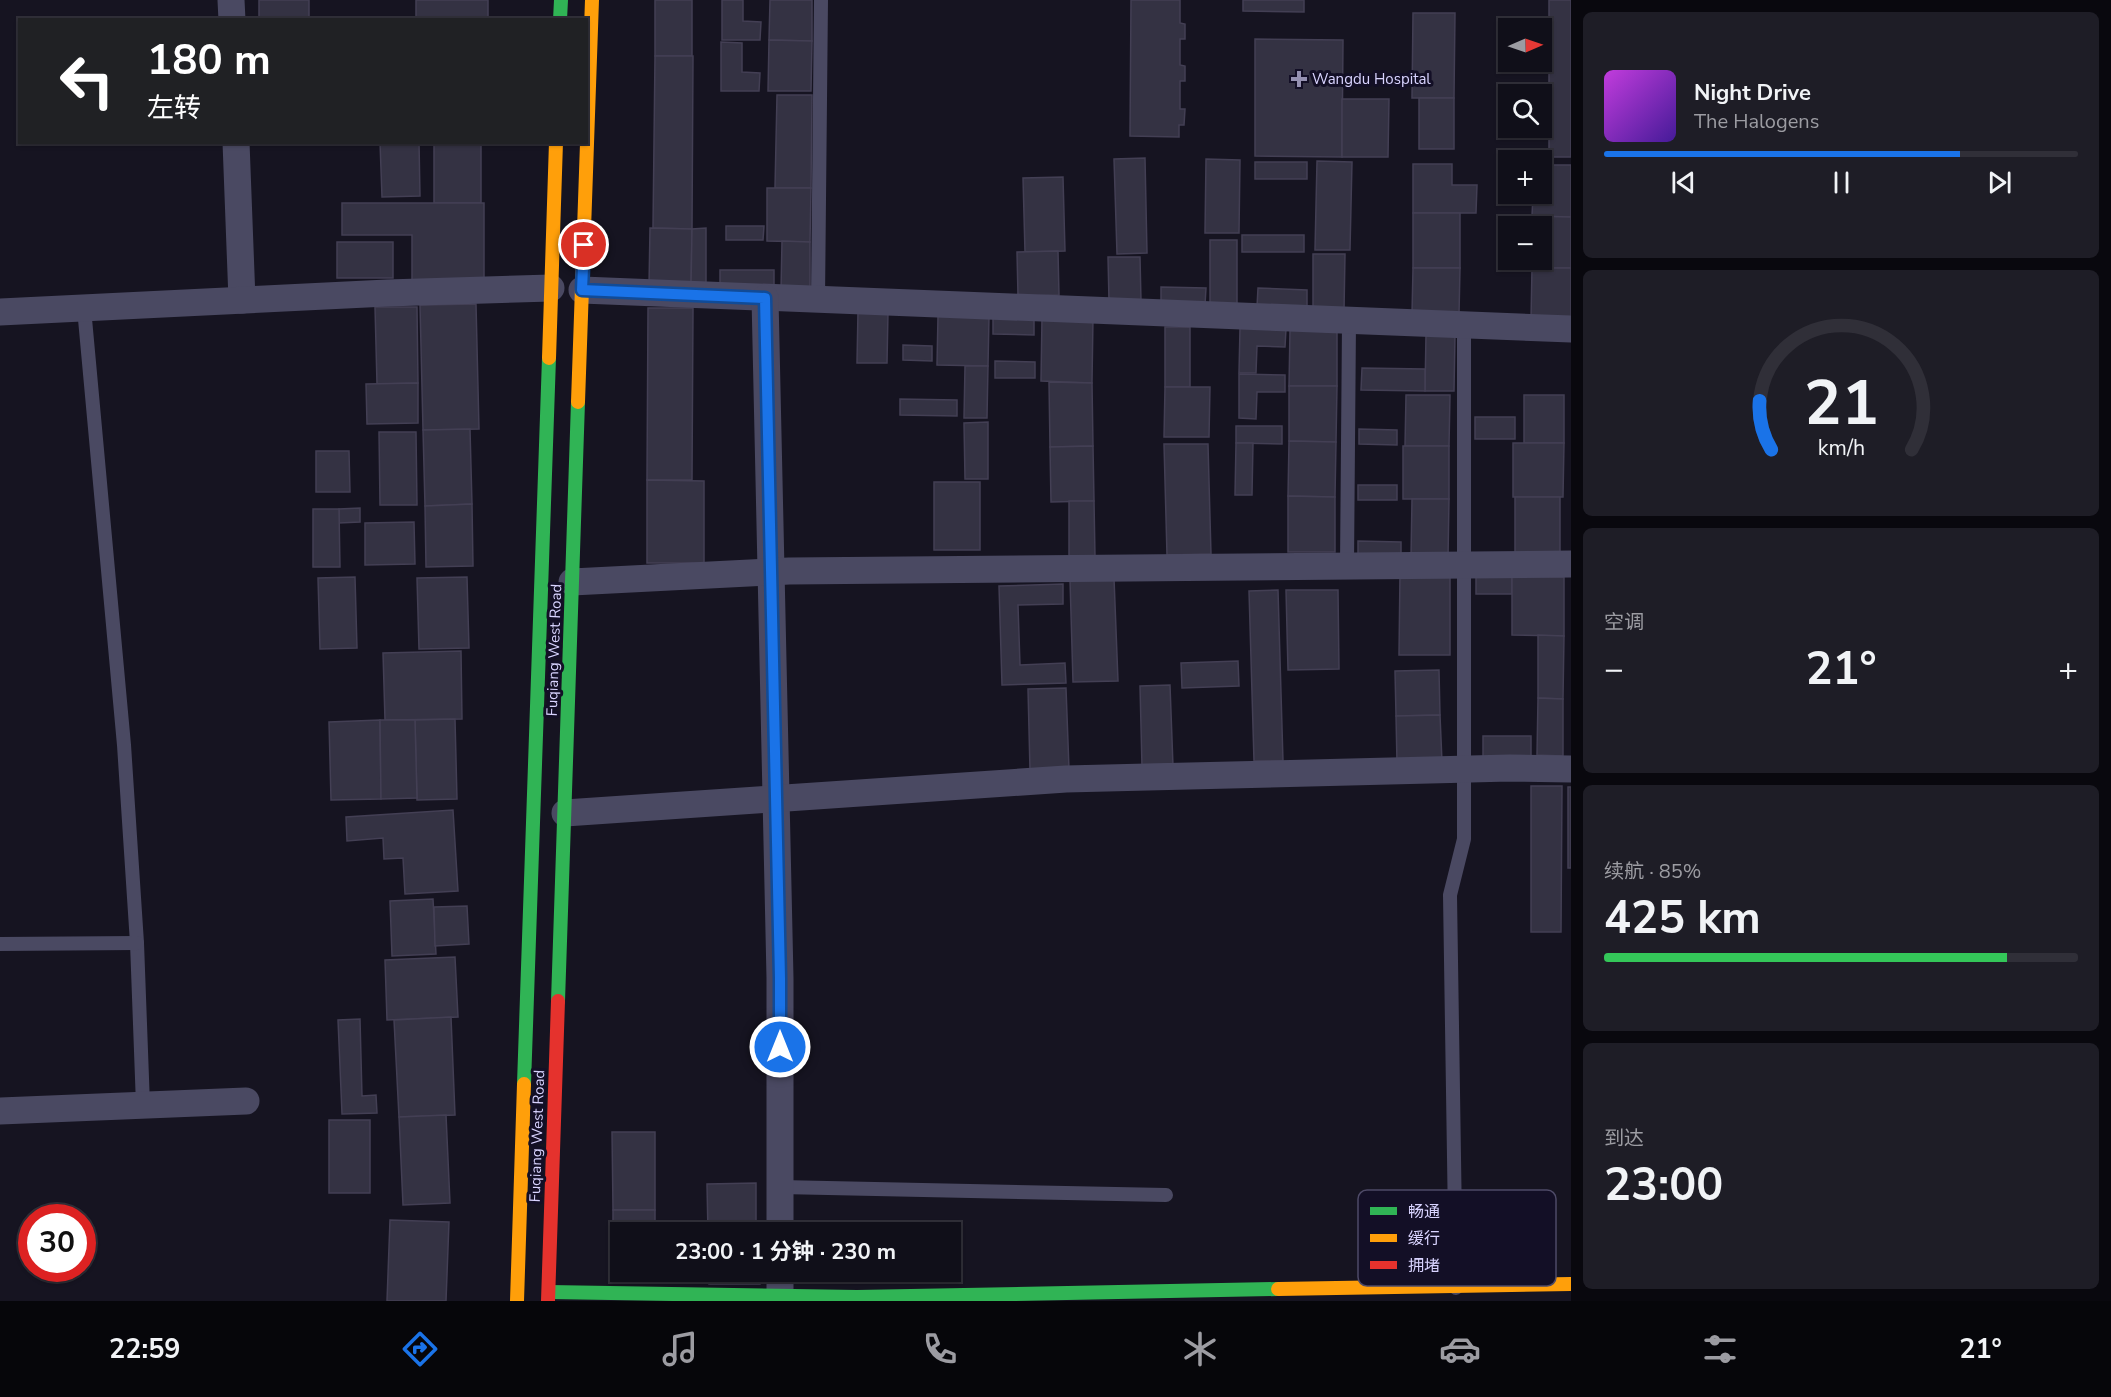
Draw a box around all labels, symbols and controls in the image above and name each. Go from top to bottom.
north arrow [1498,18,1552,72]
map controls [1498,18,1552,270]
text: 180 m [147,32,271,89]
icon: left [48,42,126,120]
place label: Wangdu Hospital [1312,69,1431,89]
marker: Wangdu Hospital [1290,70,1308,88]
text: Night Drive [1694,78,1811,108]
button: search [1498,84,1552,138]
text: 左转 [147,90,201,127]
text: The Halogens [1694,108,1819,135]
button: + [1498,150,1552,204]
icon: previous [1667,166,1700,199]
icon: pause [1825,166,1858,199]
icon: next [1983,166,2016,199]
button: − [1498,216,1552,270]
pin [558,219,609,270]
icon: arrive [567,228,600,261]
text: 21 [1804,361,1878,446]
text: km/h [1817,433,1865,463]
street label: Fuqiang West Road [542,583,566,717]
text: 空调 [1604,609,1644,636]
text: 21° [1805,639,1877,700]
text: − [1604,647,1624,692]
text: + [2058,647,2078,692]
text: 续航 · 85% [1604,858,1701,885]
text: 425 km [1604,888,1761,949]
position arrow [748,1015,812,1079]
street label: Fuqiang West Road [525,1069,549,1203]
text: 到达 [1604,1125,1644,1152]
text: 23:00 [1604,1155,1723,1216]
legend [1358,1190,1556,1286]
text: 畅通 [1408,1201,1440,1223]
speed limit sign: 30 [18,1204,96,1282]
text: 缓行 [1408,1228,1440,1250]
text: 23:00 · 1 分钟 · 230 m [675,1237,896,1267]
text: 拥堵 [1408,1255,1440,1277]
icon: directions [399,1328,441,1370]
icon: music [659,1328,701,1370]
icon: phone [919,1328,961,1370]
icon: climate [1179,1328,1221,1370]
icon: car [1439,1328,1481,1370]
icon: filters [1699,1328,1741,1370]
text: 22:59 [109,1331,181,1368]
text: 21° [1959,1331,2002,1368]

